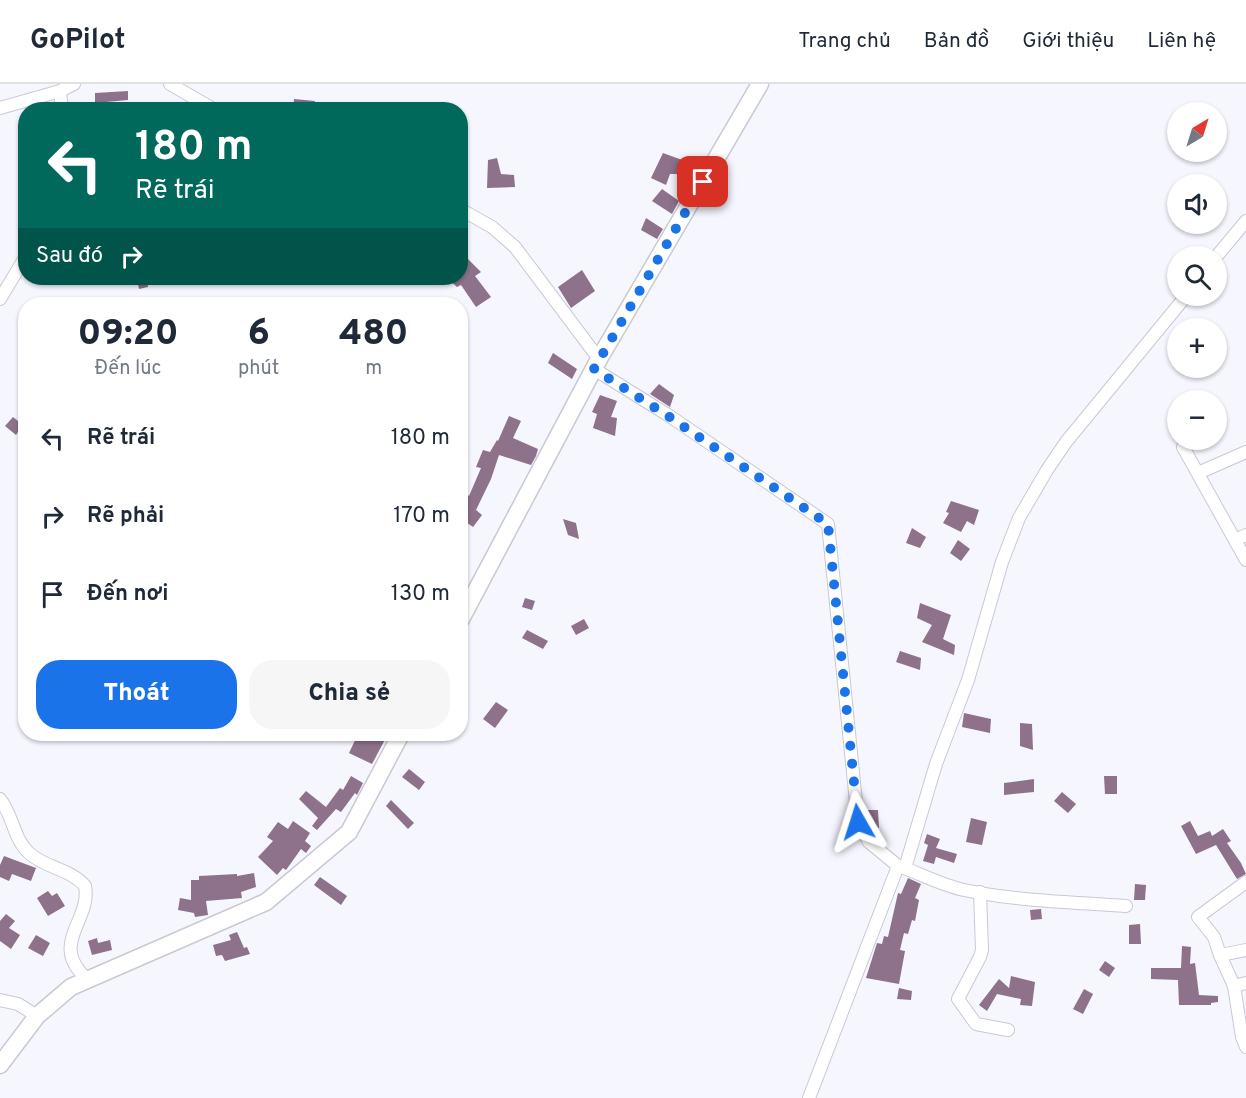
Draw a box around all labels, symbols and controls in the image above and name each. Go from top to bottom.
text: GoPilot [30,23,125,59]
text: Trang chủ [798,28,891,55]
text: Bản đồ [924,28,989,55]
text: Giới thiệu [1022,28,1114,55]
text: Liên hệ [1147,28,1216,55]
north arrow [1167,102,1227,162]
map controls [1167,102,1227,450]
text: 180 m [135,122,252,175]
icon: left [36,126,114,204]
pin [677,156,728,207]
icon: arrive [686,165,719,198]
text: Rẽ trái [135,174,215,208]
button: sound [1167,174,1227,234]
icon: right [115,240,148,273]
text: Sau đó [36,243,103,270]
button: search [1167,246,1227,306]
text: 09:20 [78,312,179,358]
text: 6 [248,312,270,358]
text: 480 [339,312,408,358]
button: + [1167,318,1227,378]
text: Đến lúc [94,356,162,382]
text: phút [238,356,279,382]
text: m [365,356,382,382]
button: − [1167,390,1227,450]
icon: left [36,422,69,455]
text: Rẽ trái [87,425,155,452]
text: 180 m [391,425,450,452]
icon: right [36,500,69,533]
text: Rẽ phải [87,503,164,530]
text: 170 m [393,503,450,530]
icon: arrive [36,578,69,611]
text: Đến nơi [87,581,168,608]
text: 130 m [391,581,450,608]
button: Thoát [36,660,237,729]
button: Chia sẻ [249,660,450,729]
position arrow [826,790,890,854]

